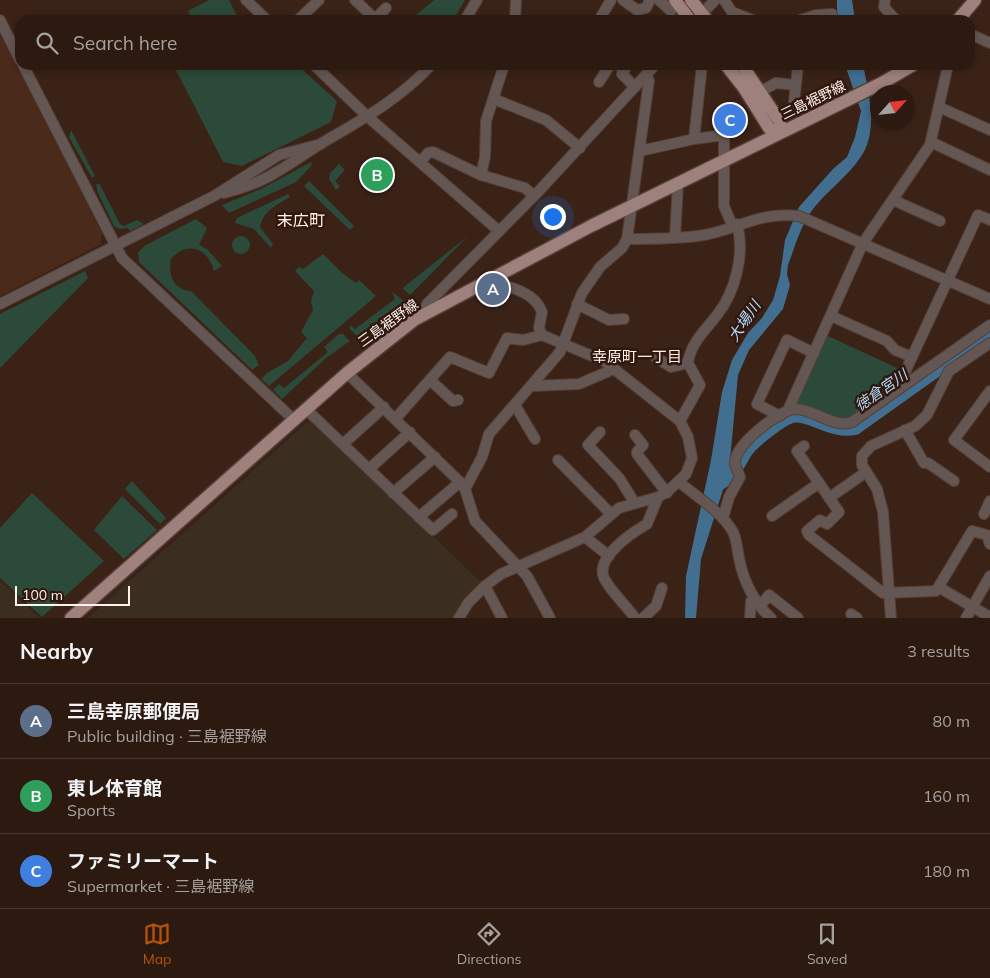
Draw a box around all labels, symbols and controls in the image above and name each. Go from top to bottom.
search box [15,15,975,70]
icon: search [33,29,61,57]
text: Search here [73,31,177,55]
street label: 三島裾野線 [778,77,848,123]
north arrow [870,85,915,130]
pin: C [714,101,746,139]
pin: B [361,156,393,194]
your location [540,204,566,230]
district label: 末広町 [277,210,325,230]
pin: A [477,270,509,308]
street label: 三島裾野線 [354,295,422,351]
water label: 大場川 [724,295,766,345]
district label: 幸原町一丁目 [592,347,682,366]
water label: 徳倉宮川 [851,364,913,415]
scale bar [15,583,130,606]
text: 100 m [22,586,63,604]
text: Nearby [20,638,93,664]
text: 3 results [907,641,970,661]
text: 三島幸原郵便局 [67,699,200,723]
text: A [30,711,42,731]
text: 80 m [933,711,970,731]
text: Public building · 三島裾野線 [67,726,267,746]
text: 東レ体育館 [67,776,162,800]
text: B [30,786,42,806]
text: 160 m [923,786,970,806]
text: Sports [67,800,115,820]
text: ファミリーマート [67,849,219,873]
text: C [31,861,41,881]
text: 180 m [923,861,970,881]
text: Supermarket · 三島裾野線 [67,876,254,896]
tab: Map [143,920,171,968]
tab: Directions [457,920,522,968]
tab: Saved [807,920,847,968]

